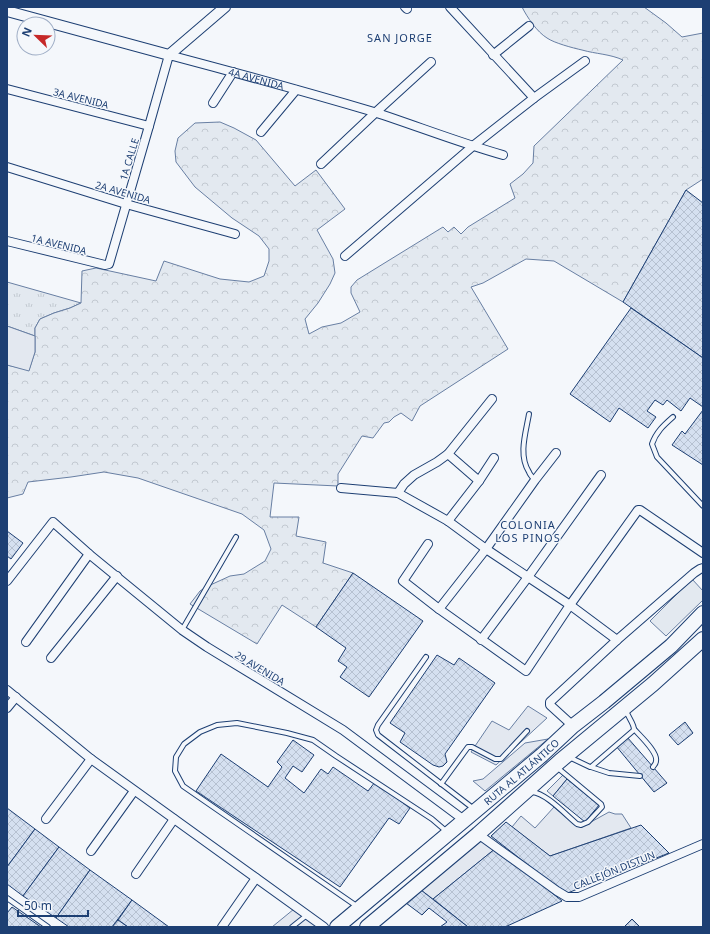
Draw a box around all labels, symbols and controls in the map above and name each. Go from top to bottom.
north arrow [16,16,56,56]
text: N [18,25,35,39]
district label: SAN JORGE [367,30,433,45]
street label: 4A AVENIDA [227,64,286,93]
street label: 3A AVENIDA [52,84,111,112]
street label: 1A CALLE [116,136,142,182]
street label: 2A AVENIDA [94,177,153,207]
street label: 1A AVENIDA [30,230,89,258]
district label: COLONIA LOS PINOS [495,517,561,545]
street label: 29 AVENIDA [232,648,288,689]
street label: RUTA AL ATLÁNTICO [481,735,562,808]
street label: CALLEJÓN DISTUN [571,847,657,893]
scale bar [18,892,88,918]
text: 50 m [24,897,52,914]

